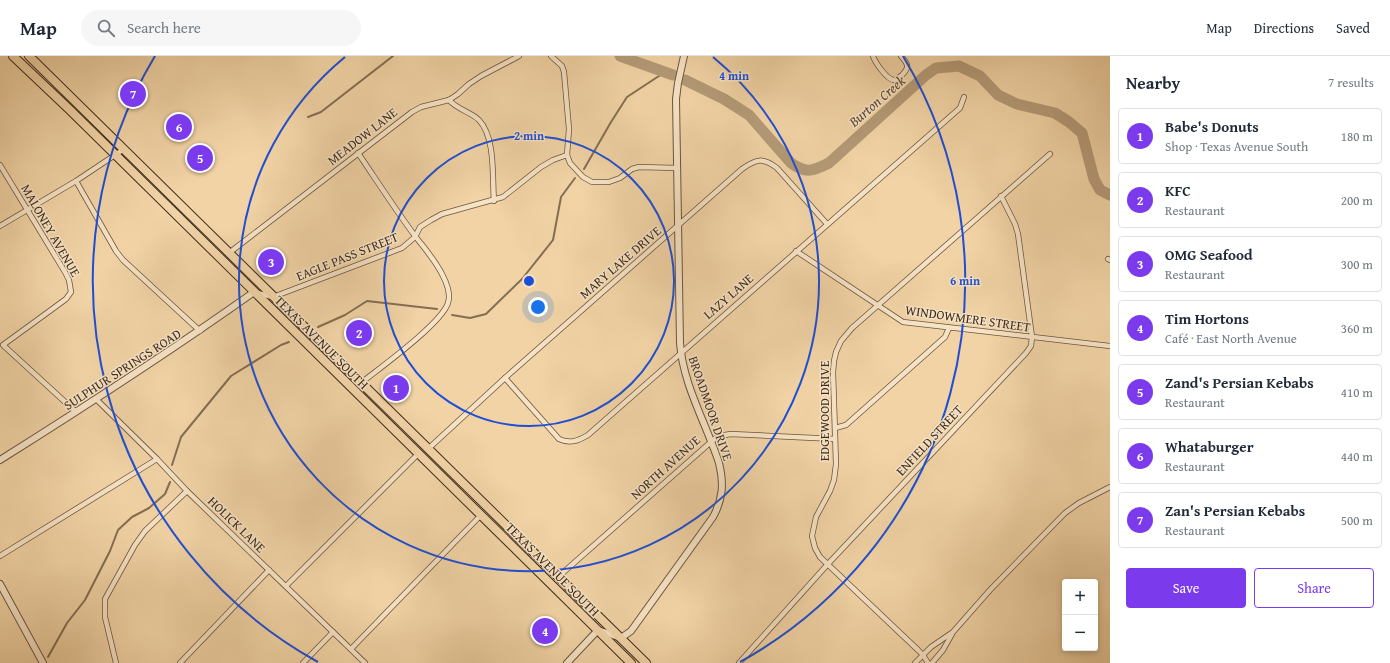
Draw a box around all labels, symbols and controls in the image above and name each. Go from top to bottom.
search box [81,10,361,46]
text: Map [20,14,57,42]
icon: search [95,17,117,39]
text: Search here [127,17,201,38]
text: Map [1206,18,1232,38]
text: Directions [1254,18,1314,38]
text: Saved [1336,18,1370,38]
text: 4 min [719,67,749,84]
water label: Burton Creek [844,70,910,132]
text: Nearby [1126,70,1180,95]
text: 7 results [1328,73,1374,92]
pin: 7 [120,79,146,109]
street label: MEADOW LANE [323,103,402,170]
pin: 6 [166,112,192,142]
text: Babe's Donuts [1165,116,1259,137]
text: 2 min [514,127,544,144]
text: 1 [1137,127,1143,146]
text: 180 m [1341,127,1373,146]
text: Shop · Texas Avenue South [1165,137,1308,156]
pin: 5 [187,143,213,173]
street label: MALONEY AVENUE [16,180,85,280]
text: KFC [1165,180,1191,201]
text: 2 [1137,191,1143,210]
text: 200 m [1341,191,1373,210]
text: Restaurant [1165,201,1225,220]
street label: MARY LAKE DRIVE [575,221,666,303]
street label: EAGLE PASS STREET [293,227,402,286]
text: OMG Seafood [1165,244,1253,265]
pin: 3 [258,247,284,277]
text: 3 [1137,255,1143,274]
text: 300 m [1341,255,1373,274]
text: Restaurant [1165,265,1225,284]
street label: LAZY LANE [699,269,758,324]
text: 6 min [950,272,980,289]
centre of rings [522,274,536,288]
street label: TEXAS AVENUE SOUTH [270,291,373,394]
your location [528,297,548,317]
street label: WINDOWMERE STREET [904,300,1032,337]
text: Tim Hortons [1165,308,1249,329]
pin: 2 [346,318,372,348]
text: 4 [1137,319,1143,338]
text: 360 m [1341,319,1373,338]
street label: SULPHUR SPRINGS ROAD [60,324,185,415]
text: Café · East North Avenue [1165,329,1297,348]
street label: BROADMOOR DRIVE [684,353,737,463]
street label: EDGEWOOD DRIVE [815,360,834,461]
text: Zand's Persian Kebabs [1165,372,1314,393]
pin: 1 [383,373,409,403]
text: 5 [1137,383,1143,402]
text: 410 m [1341,383,1373,402]
text: Restaurant [1165,393,1225,412]
street label: ENFIELD STREET [892,400,968,480]
street label: NORTH AVENUE [626,431,705,504]
text: Whataburger [1165,436,1254,457]
text: 6 [1137,447,1143,466]
text: 440 m [1341,447,1373,466]
text: Restaurant [1165,457,1225,476]
street label: HOLICK LANE [204,492,270,557]
text: Zan's Persian Kebabs [1165,500,1305,521]
text: 7 [1137,511,1143,530]
text: 500 m [1341,511,1373,530]
street label: TEXAS AVENUE SOUTH [501,518,604,621]
text: Restaurant [1165,521,1225,540]
button: Save [1126,568,1246,608]
button: Share [1254,568,1374,608]
map controls [1062,579,1098,651]
button: + [1062,579,1098,615]
button: − [1062,615,1098,651]
pin: 4 [532,616,558,646]

